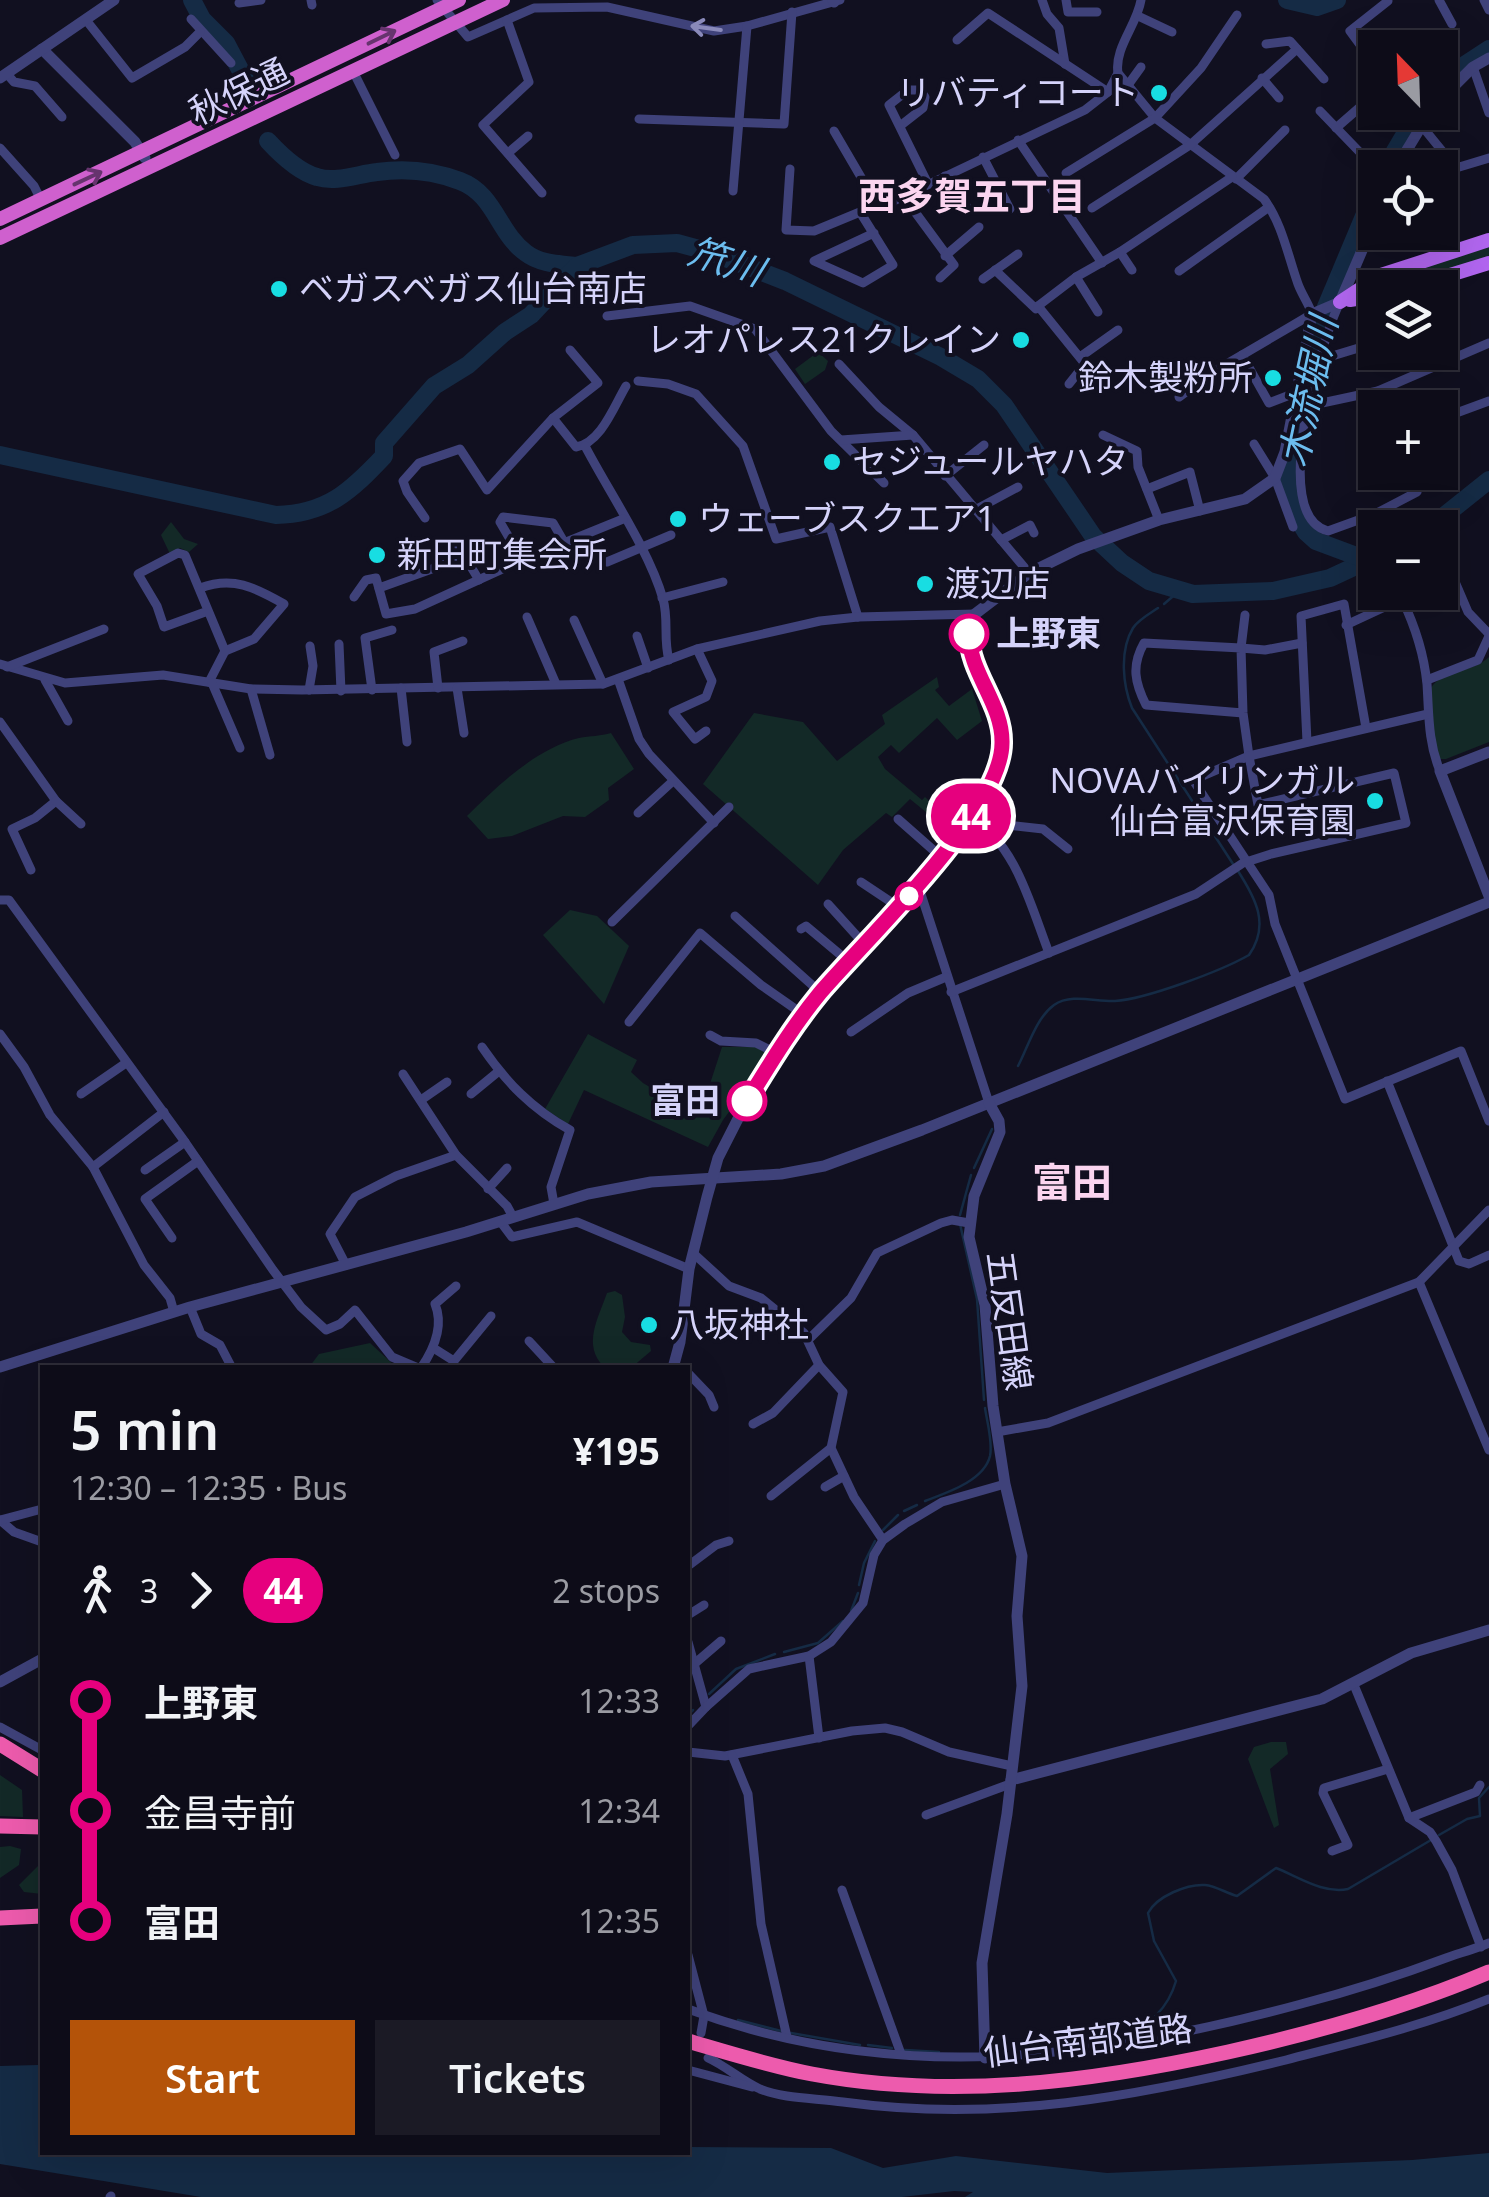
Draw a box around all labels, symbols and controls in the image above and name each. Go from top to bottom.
one-way arrow [690,18,722,36]
one-way arrow [366,27,396,46]
north arrow [1358,30,1458,130]
map controls [1358,30,1458,610]
street label: 秋保通 [181,47,296,135]
place label: リバティコート [896,68,1139,115]
marker: リバティコート [1148,82,1170,104]
button: locate [1358,150,1458,250]
one-way arrow [72,167,102,186]
district label: 西多賀五丁目 [858,169,1086,221]
water label: 笊川 [682,224,775,298]
place label: ベガスベガス仙台南店 [299,264,647,311]
button: layers [1358,270,1458,370]
marker: ベガスベガス仙台南店 [268,278,290,300]
water label: 木流堀川 [1266,308,1349,471]
place label: レオパレス21クレイン [646,315,1001,362]
marker: レオパレス21クレイン [1010,329,1032,351]
place label: 鈴木製粉所 [1078,353,1253,400]
marker: 鈴木製粉所 [1262,367,1284,389]
button: + [1358,390,1458,490]
place label: セジュールヤハタ [852,437,1129,484]
marker: セジュールヤハタ [821,451,843,473]
place label: ウェーブスクエア1 [698,494,996,541]
marker: ウェーブスクエア1 [667,508,689,530]
button: − [1358,510,1458,610]
place label: 新田町集会所 [397,530,607,577]
marker: 新田町集会所 [366,544,388,566]
place label: 渡辺店 [945,559,1050,606]
marker: 渡辺店 [914,573,936,595]
place label: 上野東 [996,609,1101,656]
marker: 上野東 [950,615,988,653]
place label: NOVAバイリンガル 仙台富沢保育園 [1049,756,1355,843]
line badge: 44 [926,784,1016,848]
marker: NOVAバイリンガル 仙台富沢保育園 [1364,790,1386,812]
text: 44 [951,793,991,840]
unlabelled marker [896,883,922,909]
place label: 富田 [650,1076,720,1123]
marker: 富田 [728,1082,766,1120]
district label: 富田 [1032,1154,1112,1209]
street label: 五反田線 [977,1248,1043,1393]
place label: 八坂神社 [669,1300,809,1347]
marker: 八坂神社 [638,1314,660,1336]
text: 5 min [70,1391,219,1466]
text: ¥195 [573,1424,660,1476]
text: 12:30 – 12:35 · Bus [70,1466,347,1509]
icon: walk [70,1563,125,1618]
icon: forward [173,1563,228,1618]
text: 44 [263,1567,303,1614]
text: 3 [140,1569,158,1612]
text: 2 stops [552,1569,660,1612]
text: 上野東 [144,1676,258,1728]
text: 12:33 [578,1679,660,1722]
text: 金昌寺前 [144,1786,296,1838]
text: 12:34 [578,1789,660,1832]
text: 富田 [144,1896,220,1948]
text: 12:35 [578,1899,660,1942]
street label: 仙台南部道路 [981,2003,1195,2076]
button: Start [70,2020,355,2135]
button: Tickets [375,2020,660,2135]

